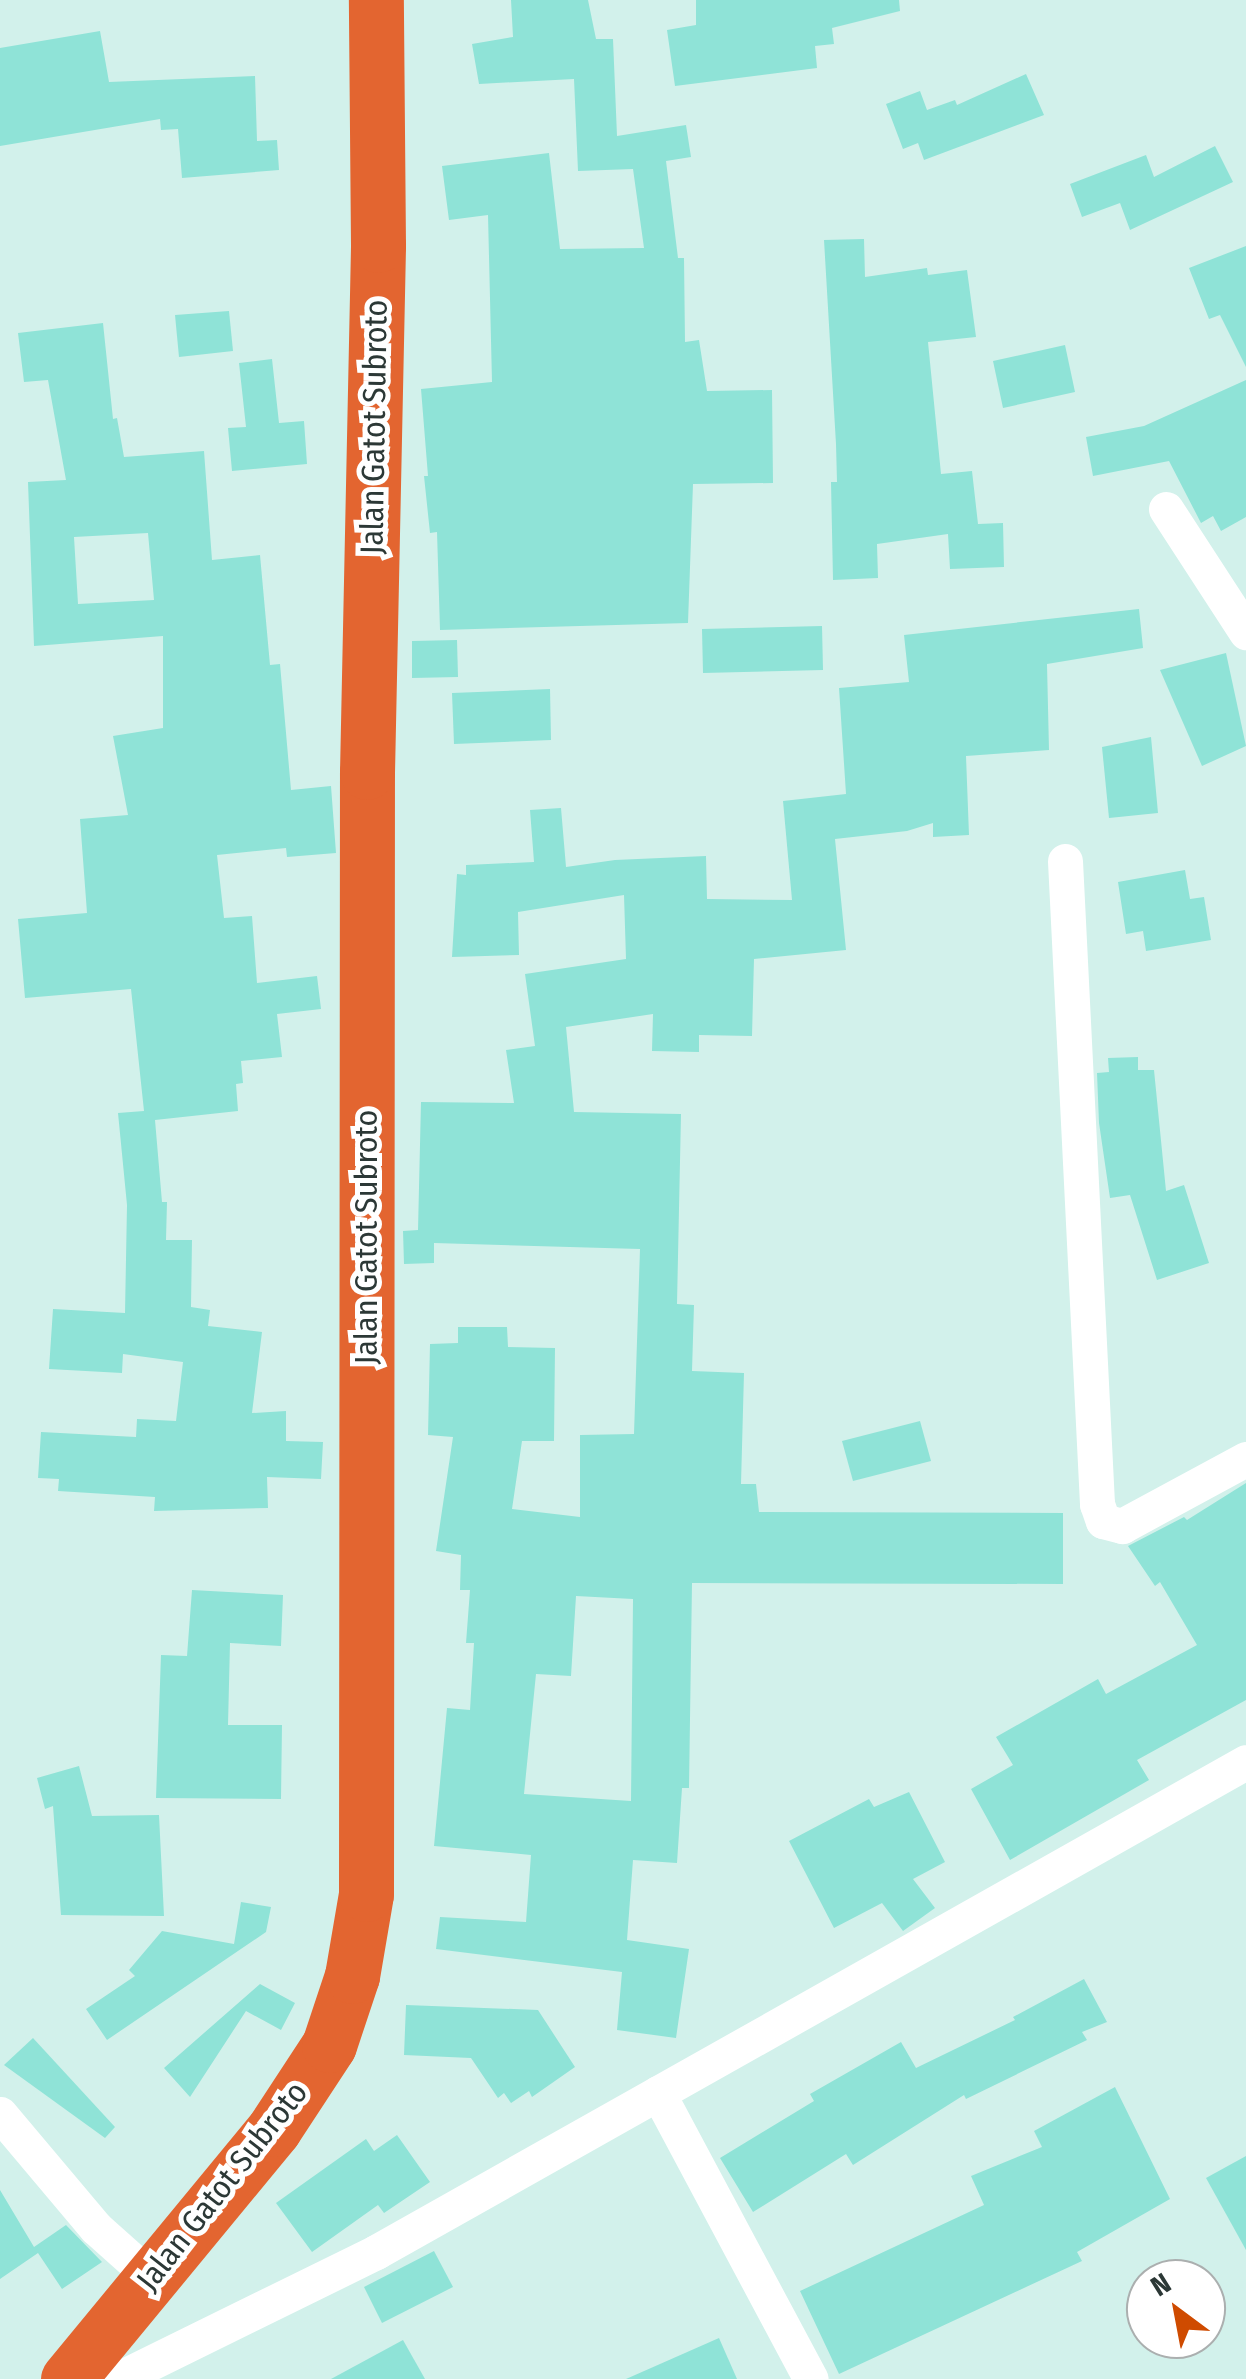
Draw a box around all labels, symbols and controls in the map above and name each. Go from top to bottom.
street label: Jalan Gatot Subroto [353,299,395,555]
street label: Jalan Gatot Subroto [347,1110,385,1364]
street label: Jalan Gatot Subroto [128,2074,316,2298]
north arrow [1126,2259,1226,2359]
text: N [1145,2266,1177,2303]

